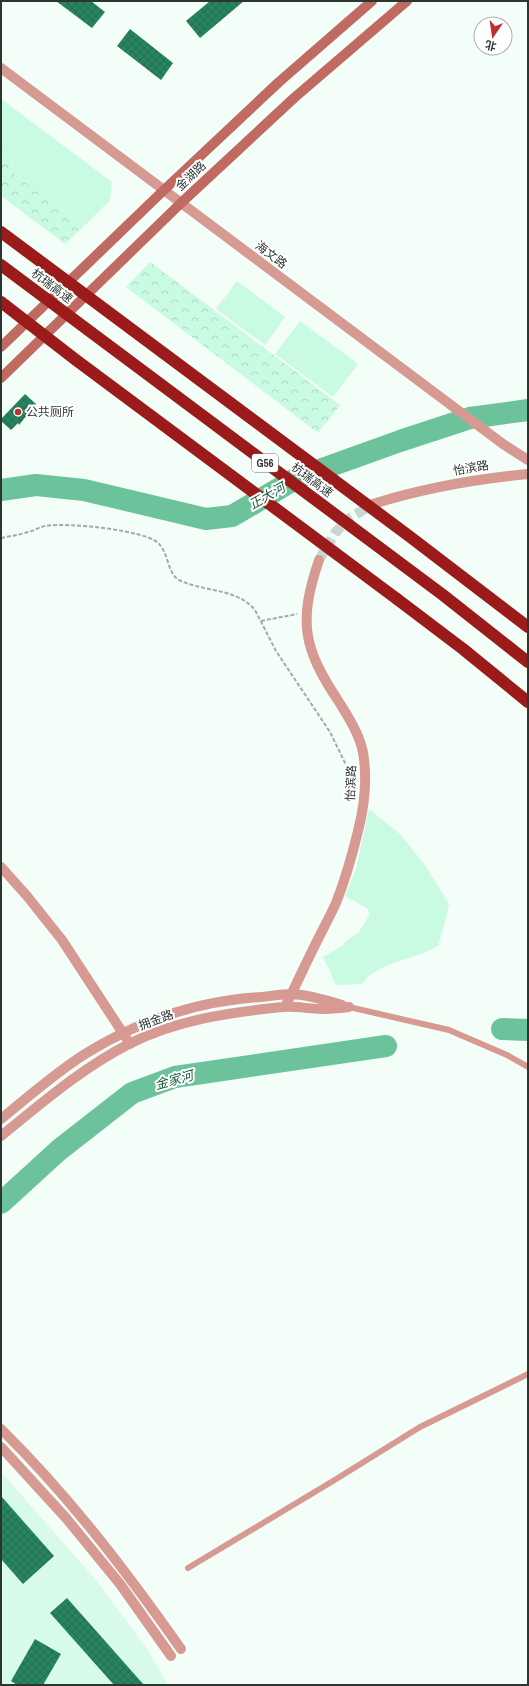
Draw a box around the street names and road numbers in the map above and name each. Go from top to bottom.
street label: 金湖路 [172,158,210,194]
street label: 海文路 [252,238,290,272]
street label: 杭瑞高速 [28,265,76,307]
road number: G56 [252,454,278,472]
street label: 怡滨路 [452,457,490,479]
street label: 杭瑞高速 [288,459,336,501]
street label: 怡滨路 [342,765,360,801]
street label: 拥金路 [136,1006,176,1034]

